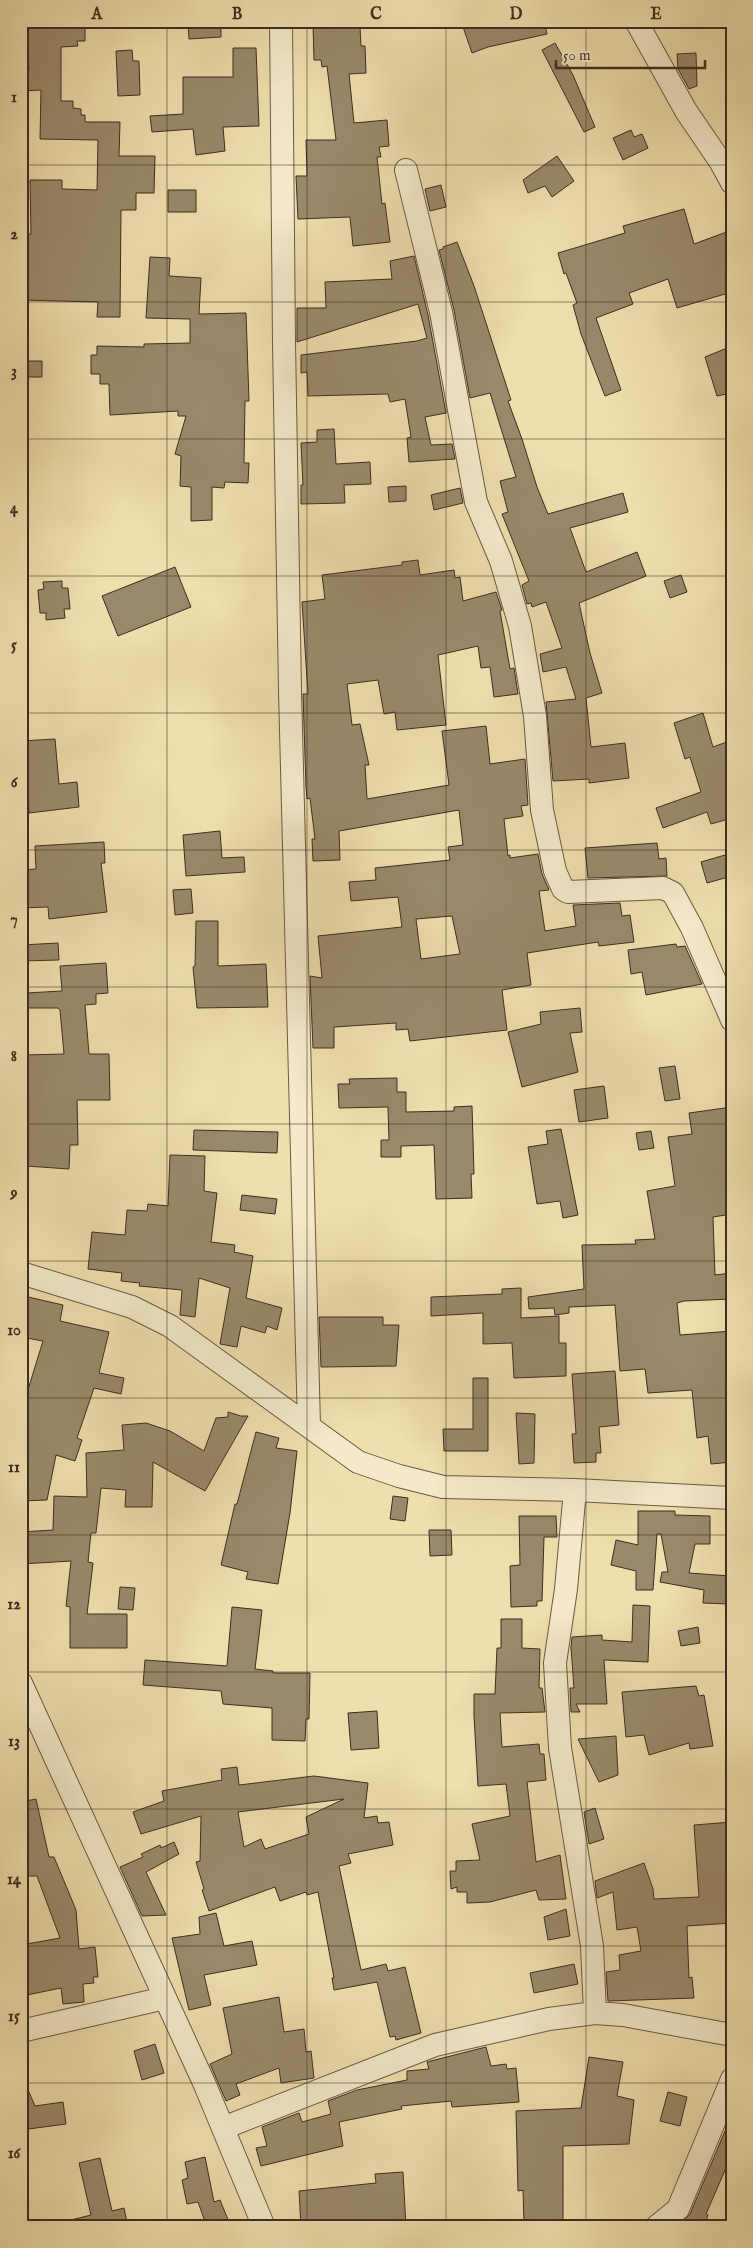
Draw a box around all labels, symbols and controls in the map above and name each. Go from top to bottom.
text: A [91,5,104,25]
text: B [232,5,243,25]
text: C [370,5,382,25]
text: D [510,5,523,25]
text: E [650,5,662,25]
scale bar [556,38,704,70]
text: 50 m [563,46,591,65]
text: 1 [11,88,17,108]
text: 2 [10,225,18,245]
text: 3 [11,362,17,382]
text: 4 [10,499,19,519]
text: 5 [11,636,17,656]
text: 6 [11,773,19,793]
text: 7 [10,910,18,930]
text: 8 [11,1047,17,1067]
text: 9 [10,1184,18,1204]
text: 10 [7,1321,21,1341]
text: 11 [8,1458,20,1478]
text: 12 [7,1595,21,1615]
text: 13 [8,1732,20,1752]
text: 14 [7,1870,22,1890]
text: 15 [8,2007,20,2027]
text: 16 [8,2144,22,2164]

